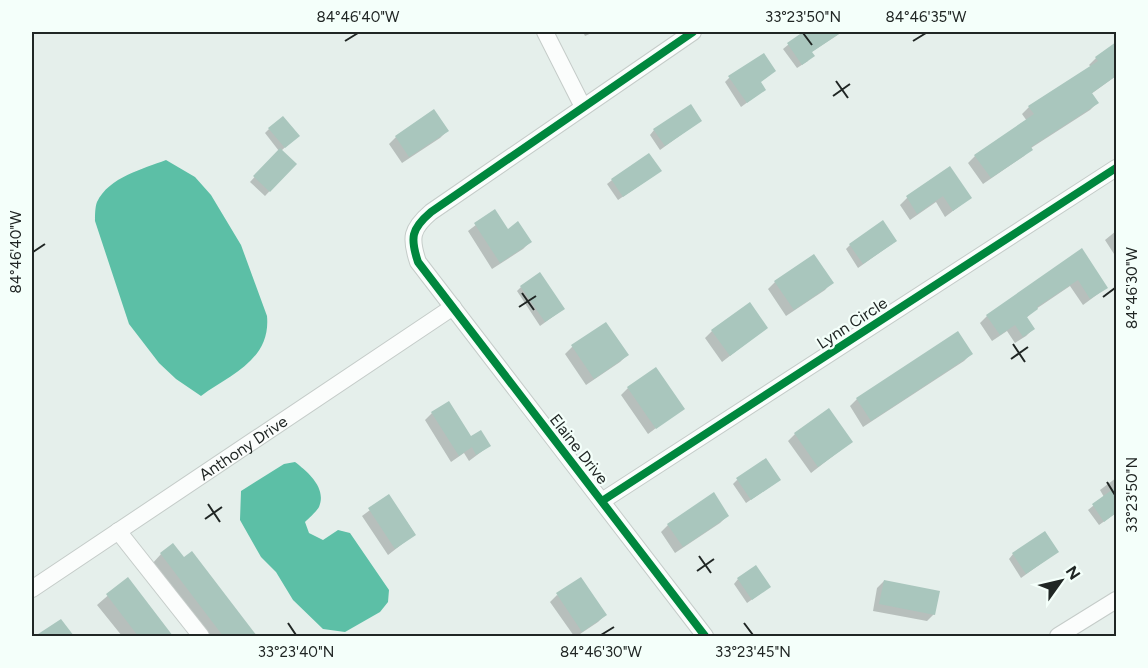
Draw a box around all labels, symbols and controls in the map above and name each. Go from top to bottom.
text: 84°46'40"W [317,8,400,26]
text: 33°23'50"N [765,8,841,26]
text: 84°46'35"W [886,8,967,26]
text: 84°46'40"W [7,210,25,294]
text: 84°46'30"W [1123,246,1141,329]
street label: Lynn Circle [813,293,891,353]
street label: Elaine Drive [546,410,612,488]
street label: Anthony Drive [195,411,291,484]
text: 33°23'50"N [1123,457,1141,533]
north arrow [1031,551,1091,611]
text: N [1062,562,1084,583]
text: 33°23'40"N [258,643,334,661]
text: 84°46'30"W [560,643,643,661]
text: 33°23'45"N [715,643,791,661]

